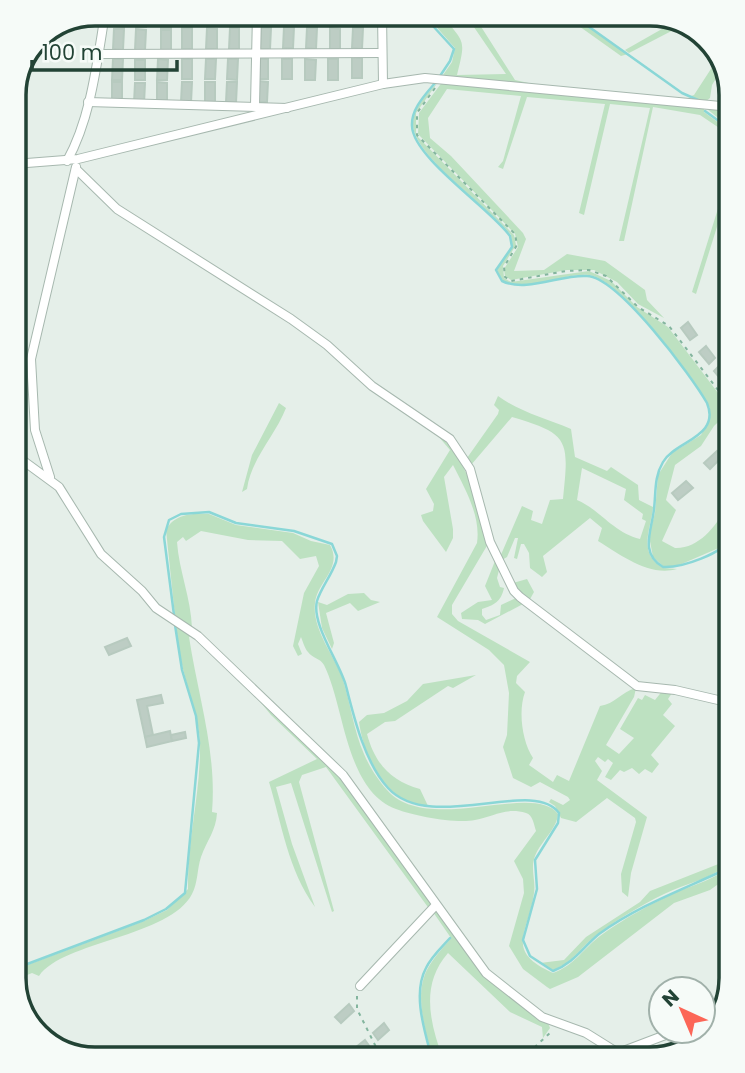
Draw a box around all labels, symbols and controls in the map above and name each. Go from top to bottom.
scale bar [32,28,177,72]
text: 100 m [42,38,102,67]
north arrow [647,975,717,1045]
text: N [656,983,685,1013]

